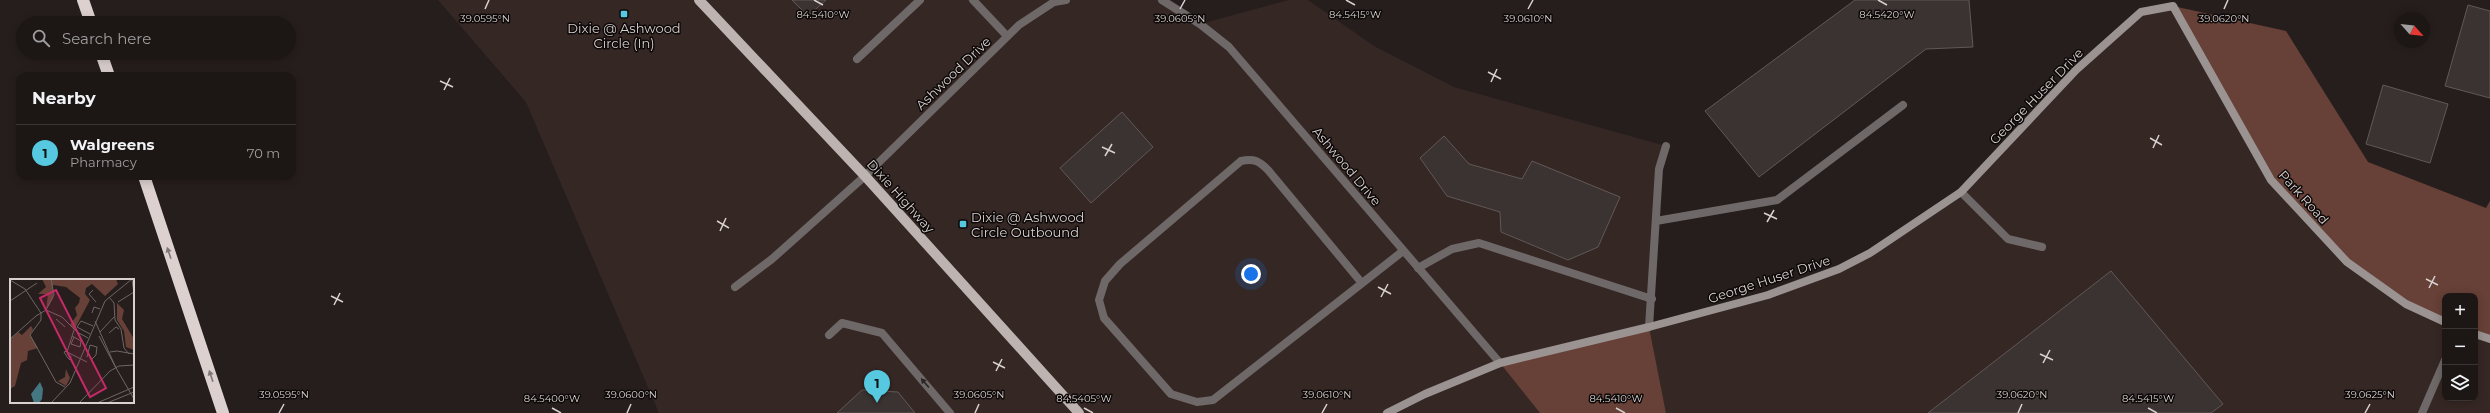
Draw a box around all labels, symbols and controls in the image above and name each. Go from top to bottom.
text: 84.5410°W [796,8,850,21]
text: 84.5415°W [1329,8,1381,21]
text: 84.5420°W [1859,8,1915,21]
marker: Dixie @ Ashwood Circle (In) [619,9,629,19]
text: 39.0595°N [460,12,510,25]
text: 39.0605°N [1155,12,1205,25]
text: 39.0610°N [1504,12,1552,25]
text: 39.0620°N [2199,12,2249,25]
north arrow [2394,12,2430,48]
search box [16,16,296,60]
place label: Dixie @ Ashwood Circle (In) [567,20,681,51]
icon: search [30,27,52,49]
text: Search here [62,29,151,48]
street label: Ashwood Drive [912,33,994,113]
street label: George Huser Drive [1986,45,2086,147]
text: Nearby [32,88,96,108]
street label: Ashwood Drive [1309,123,1385,209]
text: Walgreens [70,135,155,154]
text: 1 [42,145,48,161]
text: 70 m [247,145,280,161]
text: Pharmacy [70,154,137,170]
street label: Dixie Highway [864,156,939,237]
street label: Park Road [2276,167,2332,227]
place label: Dixie @ Ashwood Circle Outbound [971,209,1084,240]
marker: Dixie @ Ashwood Circle Outbound [958,219,968,229]
one-way arrow [166,246,172,258]
street label: George Huser Drive [1706,252,1832,306]
your location [1241,264,1261,284]
inset map [10,279,134,403]
map controls [2442,293,2478,401]
button: + [2442,293,2478,329]
button: − [2442,329,2478,365]
button: layers [2442,365,2478,401]
one-way arrow [208,370,214,382]
pin: 1 [864,370,890,403]
one-way arrow [920,378,929,389]
text: 39.0595°N [259,388,309,401]
text: 39.0600°N [605,388,657,401]
text: 39.0605°N [954,388,1004,401]
text: 39.0610°N [1303,388,1351,401]
text: 39.0620°N [1997,388,2047,401]
text: 39.0625°N [2345,388,2395,401]
text: 84.5400°W [524,392,580,405]
text: 84.5405°W [1056,392,1112,405]
text: 84.5410°W [1589,392,1643,405]
text: 84.5415°W [2122,392,2174,405]

